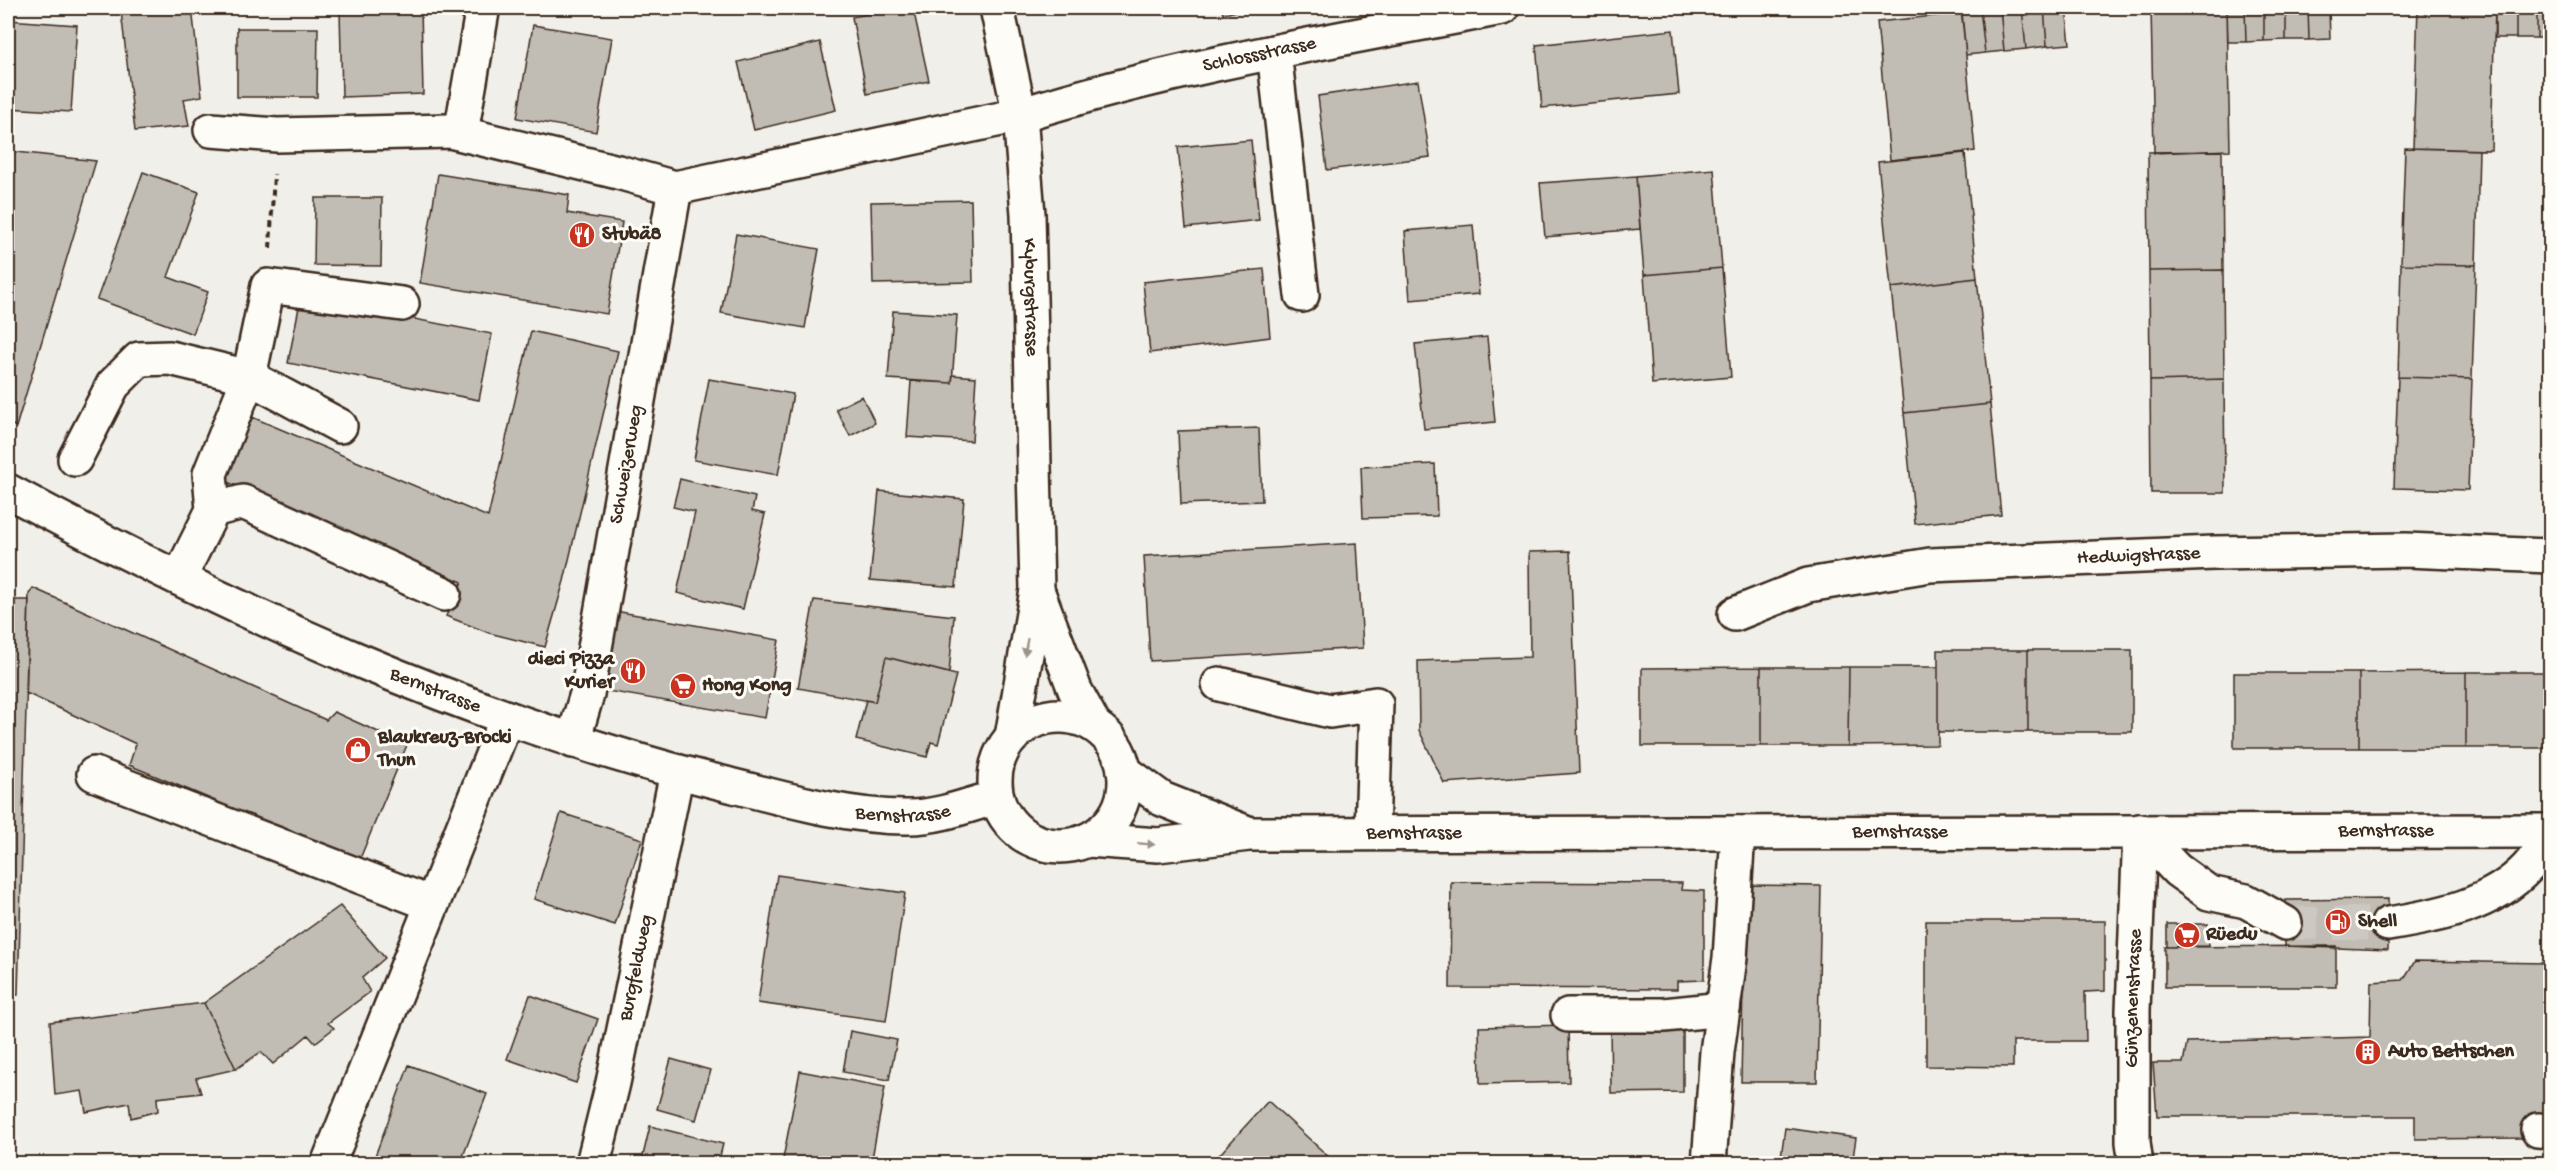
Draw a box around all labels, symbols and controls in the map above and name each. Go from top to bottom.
street label: Schlossstrasse [1201,32,1319,78]
restaurant icon: Stubä8 [567,220,597,250]
place label: Stubä8 [602,224,661,247]
street label: Kyburgstrasse [1017,238,1043,357]
street label: Schweizerweg [605,403,649,526]
street label: Hedwigstrasse [2076,542,2202,570]
one-way arrow [1022,638,1031,657]
place label: dieci Pizza Kurier [528,649,616,695]
restaurant icon: dieci Pizza Kurier [618,656,648,686]
street label: Bernstrasse [385,662,485,719]
supermarket icon: Hong Kong [668,671,698,701]
place label: Hong Kong [702,675,792,698]
place label: Blaukreuz-Brocki Thun [376,727,512,773]
shop icon: Blaukreuz-Brocki Thun [343,735,373,765]
street label: Bernstrasse [853,800,954,829]
street label: Bernstrasse [2337,820,2435,843]
street label: Bernstrasse [1851,821,1949,844]
street label: Bernstrasse [1365,822,1463,845]
one-way arrow [1137,839,1156,849]
fuel station icon: Shell [2323,907,2353,937]
place label: Shell [2358,911,2398,934]
street label: Burgfeldweg [614,913,659,1024]
supermarket icon: Rüedu [2172,920,2202,950]
place label: Rüedu [2205,924,2258,947]
street label: Günzenenstrasse [2122,928,2148,1068]
building icon: Auto Bettschen [2353,1037,2383,1067]
place label: Auto Bettschen [2387,1041,2515,1064]

